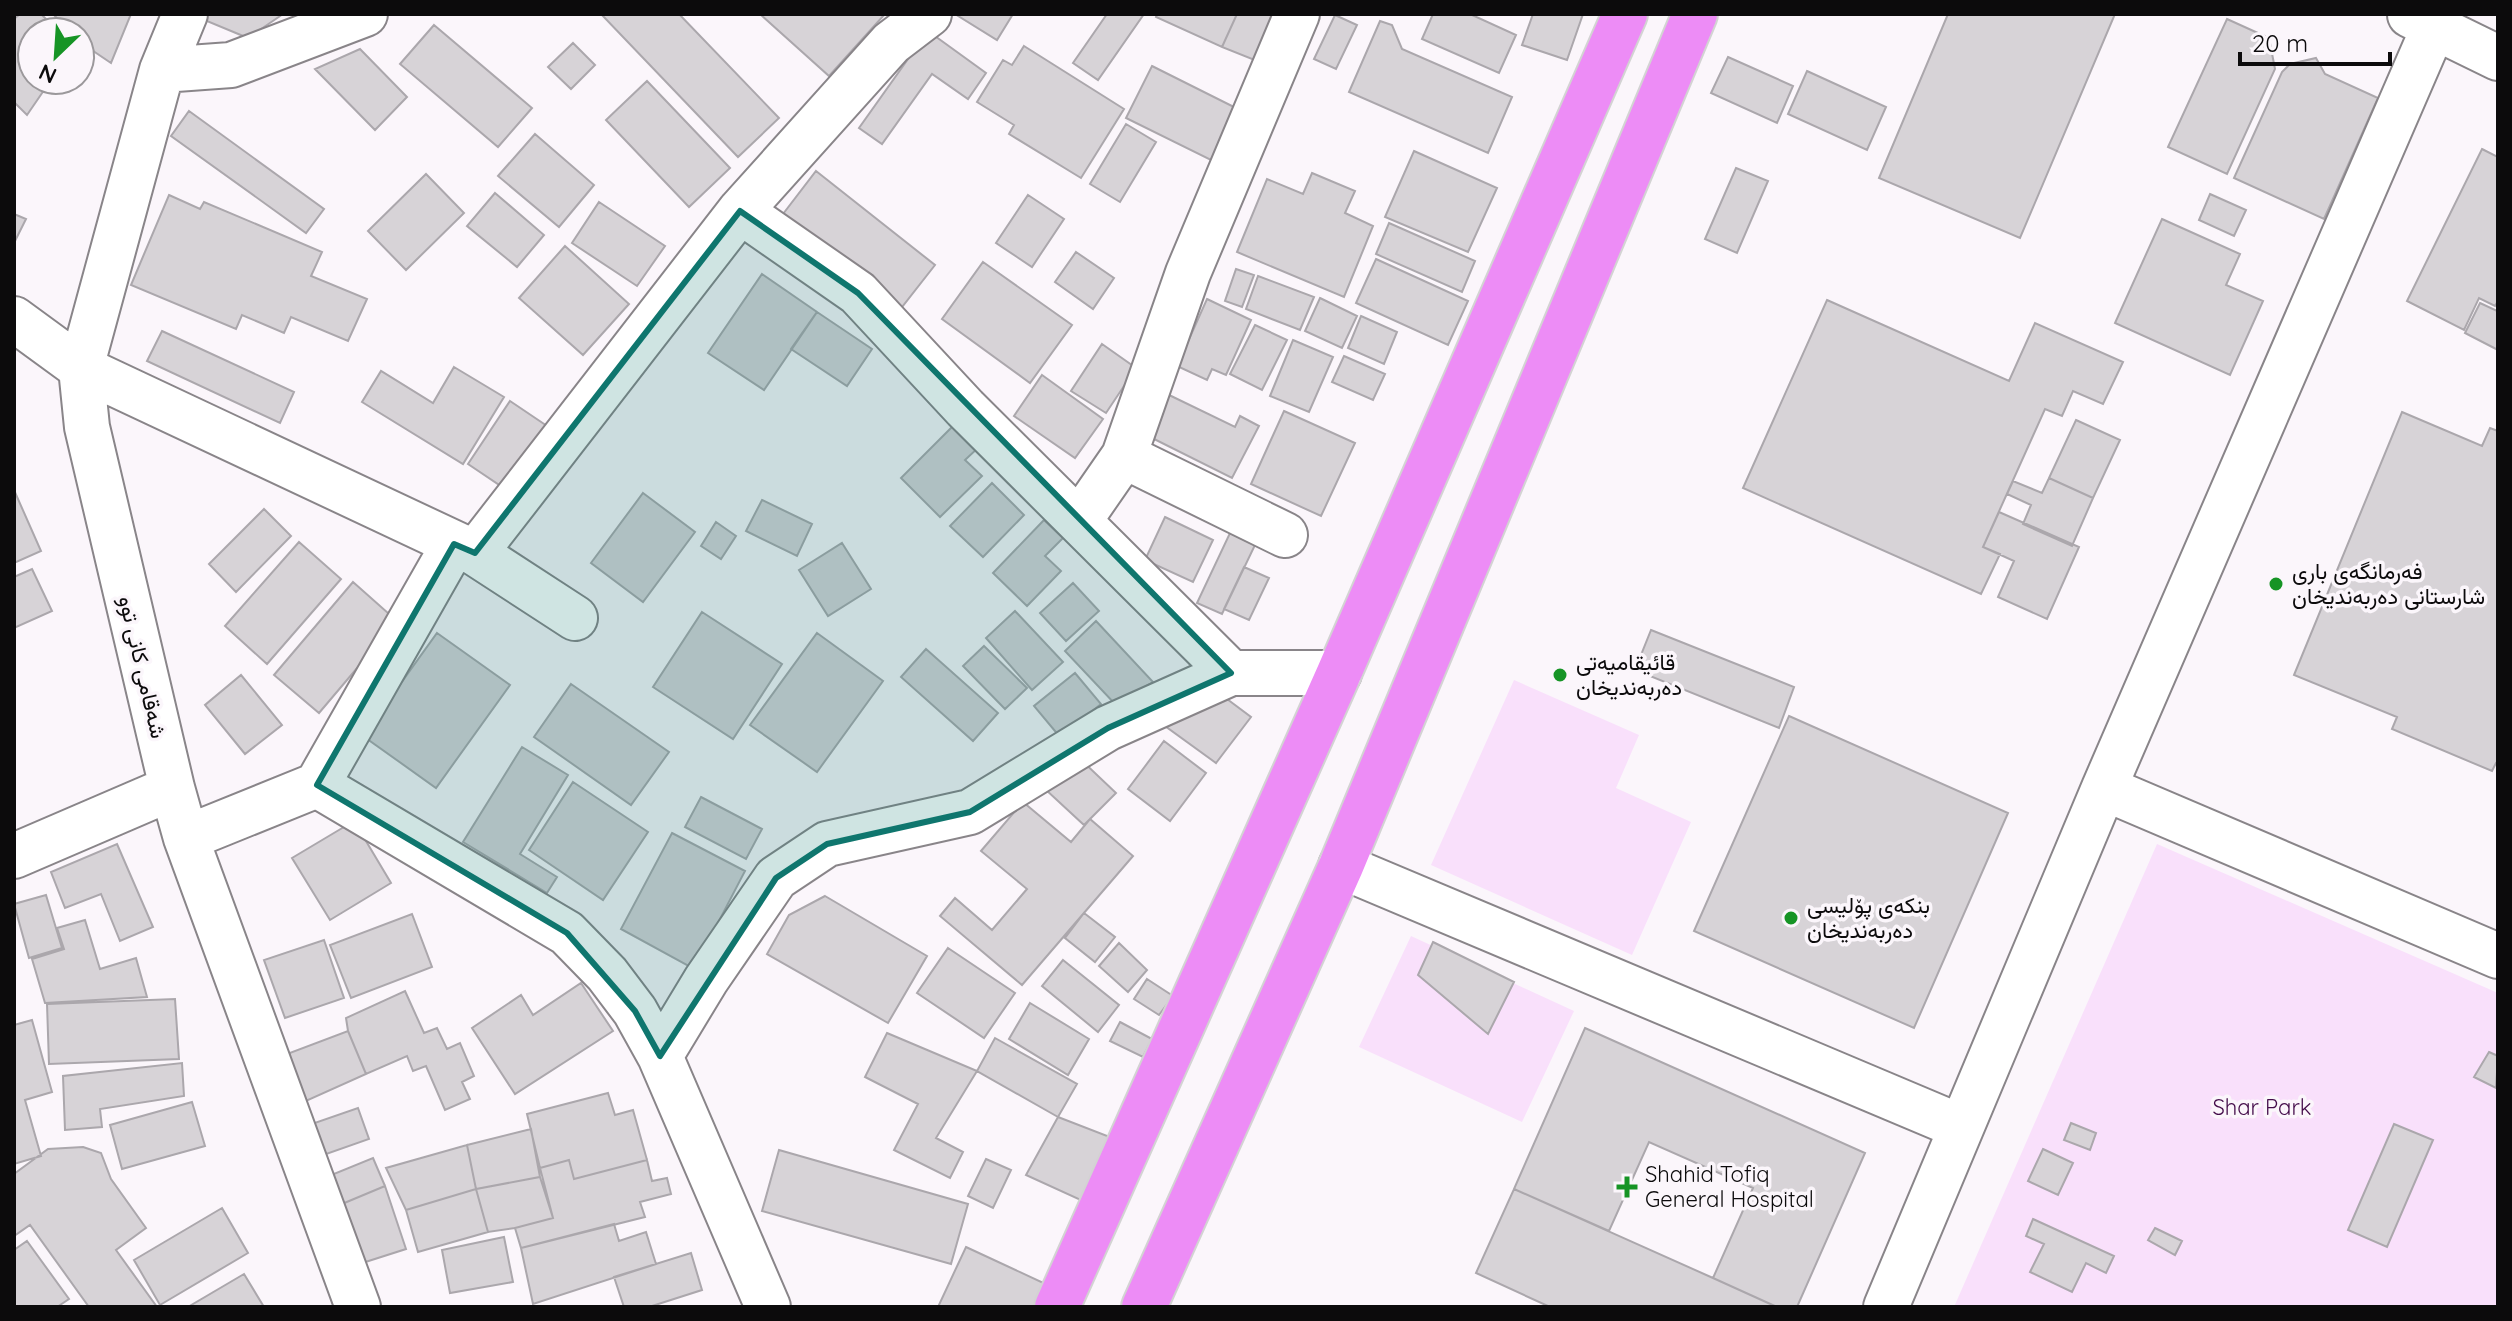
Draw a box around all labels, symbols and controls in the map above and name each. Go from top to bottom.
north arrow [16,16,96,96]
scale bar [2240,16,2390,66]
text: 20 m [2252,28,2308,58]
text: N [34,58,61,90]
place label: فەرمانگەی باری شارستانی دەربەندیخان [2292,557,2485,610]
marker: فەرمانگەی باری شارستانی دەربەندیخان [2267,575,2285,593]
street label: شەقامی کانی توو [113,593,173,741]
place label: قائیقامیەتی دەربەندیخان [1576,648,1682,701]
marker: قائیقامیەتی دەربەندیخان [1551,666,1569,684]
place label: بنکەی پۆلیسی دەربەندیخان [1807,891,1930,944]
marker: بنکەی پۆلیسی دەربەندیخان [1782,909,1800,927]
park label: Shar Park [2212,1093,2312,1121]
place label: Shahid Tofiq General Hospital [1645,1160,1814,1213]
marker: Shahid Tofiq General Hospital [1616,1176,1638,1198]

